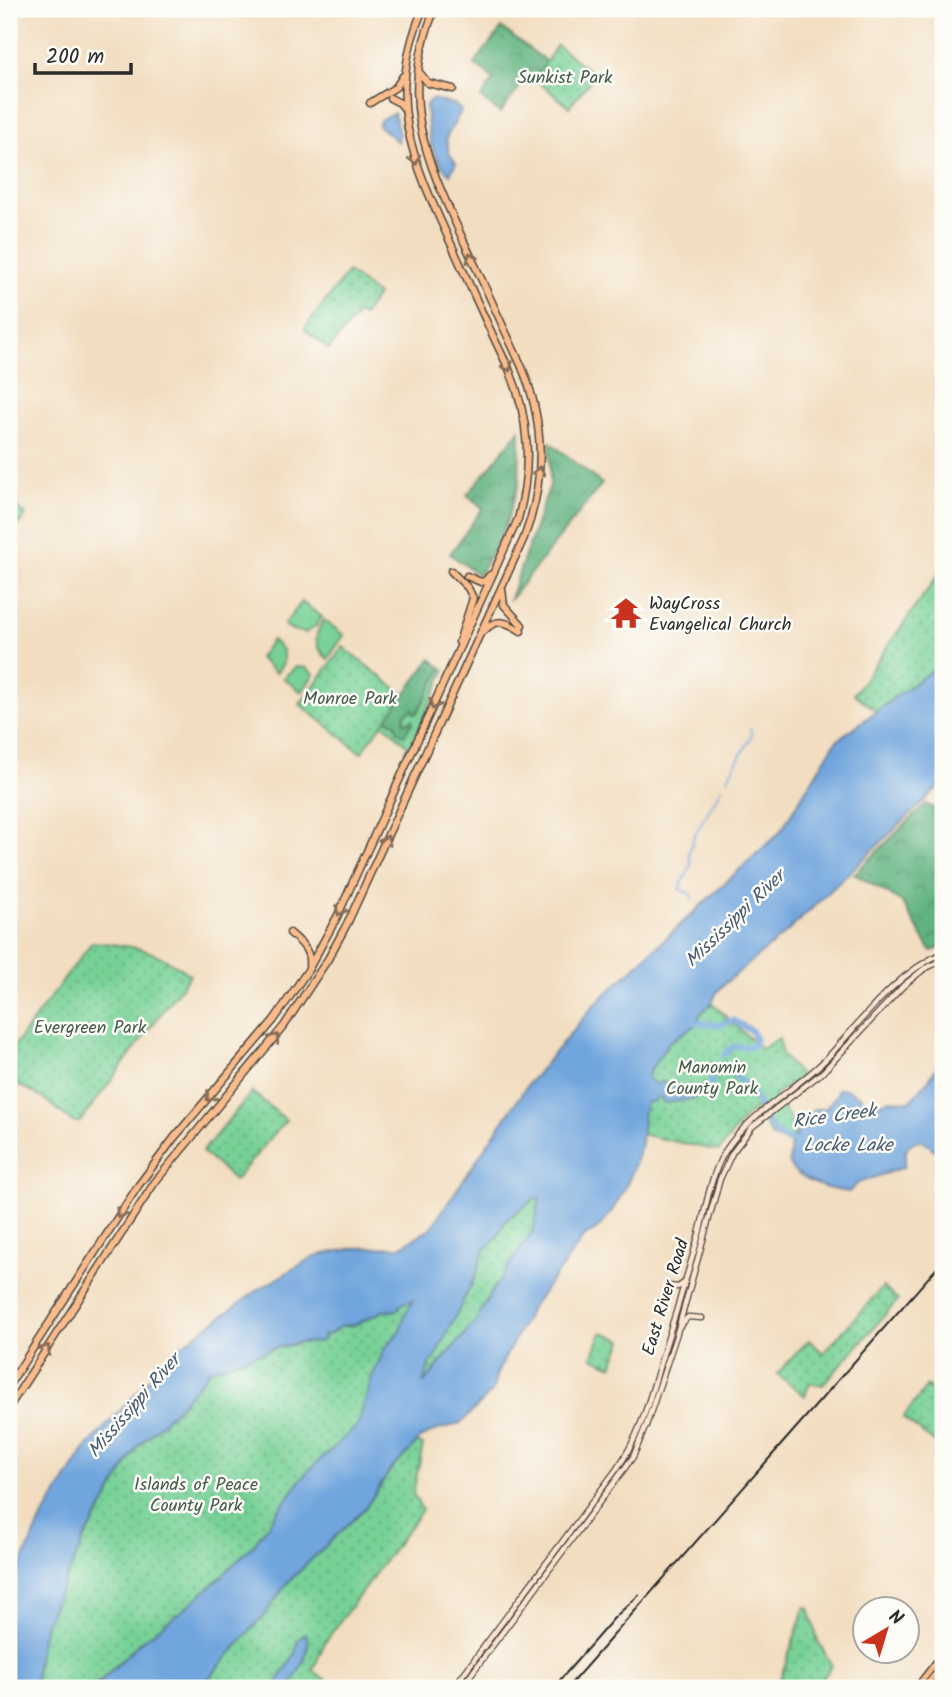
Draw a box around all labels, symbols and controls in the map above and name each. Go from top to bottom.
scale bar [35,32,131,76]
text: 200 m [46,41,104,74]
park label: Sunkist Park [517,64,613,93]
one-way arrow [406,153,421,165]
one-way arrow [465,252,479,265]
one-way arrow [500,360,514,372]
one-way arrow [531,466,546,477]
place label: WayCross Evangelical Church [649,590,791,640]
temple icon: WayCross Evangelical Church [609,596,643,630]
park label: Monroe Park [303,685,398,714]
one-way arrow [429,697,443,710]
one-way arrow [378,835,392,847]
water label: Mississippi River [678,861,795,975]
one-way arrow [334,904,348,916]
park label: Evergreen Park [34,1014,147,1043]
one-way arrow [267,1033,280,1046]
park label: Manomin County Park [666,1054,759,1104]
one-way arrow [206,1089,218,1102]
water label: Rice Creek [791,1096,881,1138]
water label: Locke Lake [803,1131,895,1161]
one-way arrow [115,1206,128,1219]
street label: East River Road [635,1235,698,1359]
one-way arrow [38,1344,50,1357]
water label: Mississippi River [81,1345,191,1465]
park label: Islands of Peace County Park [134,1471,258,1521]
north arrow [850,1596,920,1666]
text: N [881,1603,909,1634]

